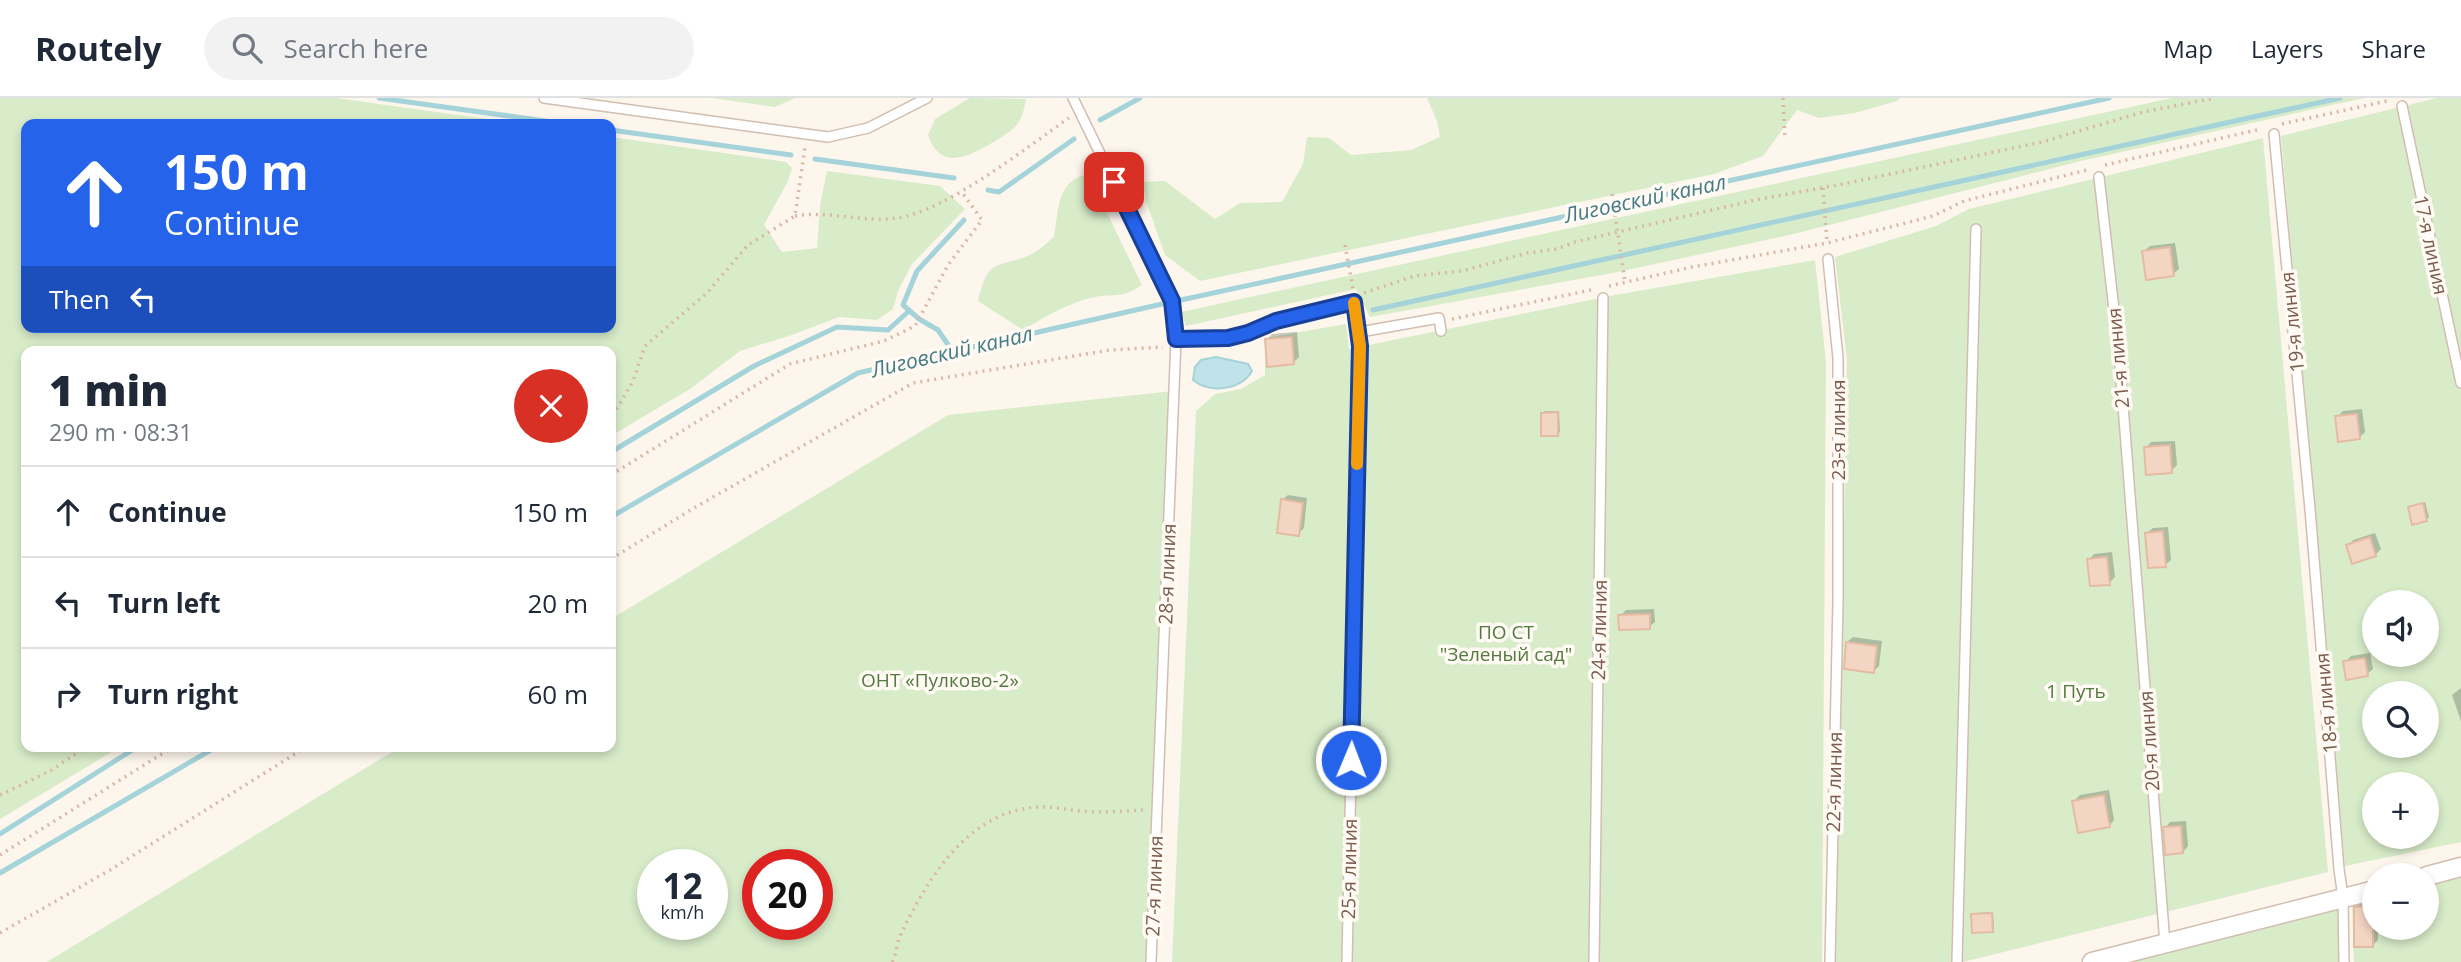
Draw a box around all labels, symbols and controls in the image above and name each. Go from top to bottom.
search box [204,17,694,80]
text: Routely [35,26,162,71]
icon: search [228,29,266,67]
text: Search here [284,30,428,66]
text: Map [2163,32,2213,65]
text: Layers [2251,32,2324,65]
text: Share [2362,32,2426,65]
text: 150 m [164,138,309,204]
icon: ahead [49,147,140,238]
pin [1084,152,1144,212]
icon: arrive [1095,163,1133,201]
water label: Лиговский канал [1560,167,1729,229]
street label: 17-я линия [2408,193,2454,297]
text: Continue [164,201,300,244]
street label: 19-я линия [2274,270,2310,374]
icon: left [124,280,162,318]
text: Then [49,281,110,317]
street label: 21-я линия [2101,307,2135,409]
water label: Лиговский канал [867,319,1035,383]
text: 1 min [49,361,168,418]
button: close [514,369,588,443]
street label: 23-я линия [1825,380,1851,480]
text: 290 m · 08:31 [49,416,192,448]
icon: ahead [49,493,87,531]
text: Continue [108,494,227,530]
text: 150 m [513,494,588,530]
street label: 28-я линия [1152,523,1182,625]
street label: 24-я линия [1585,579,1613,681]
icon: left [49,584,87,622]
text: Turn left [108,585,220,621]
text: 20 m [527,585,588,621]
map controls [2362,590,2439,940]
button: sound [2362,590,2439,667]
park label: ПО СТ "Зеленый сад" [1440,619,1572,667]
street label: 18-я линия [2309,652,2343,754]
park label: ОНТ «Пулково-2» [861,667,1019,693]
icon: right [49,675,87,713]
text: Turn right [108,676,239,712]
text: 60 m [527,676,588,712]
park label: 1 Путь [2046,678,2106,704]
button: search [2362,681,2439,758]
street label: 20-я линия [2133,690,2165,792]
position arrow [1314,723,1388,797]
street label: 22-я линия [1820,731,1848,833]
button: + [2362,772,2439,849]
street label: 25-я линия [1335,818,1363,920]
street label: 27-я линия [1139,835,1169,937]
speed limit sign: 20 [742,849,833,940]
text: 12 [662,862,703,909]
button: − [2362,863,2439,940]
text: km/h [661,900,704,924]

